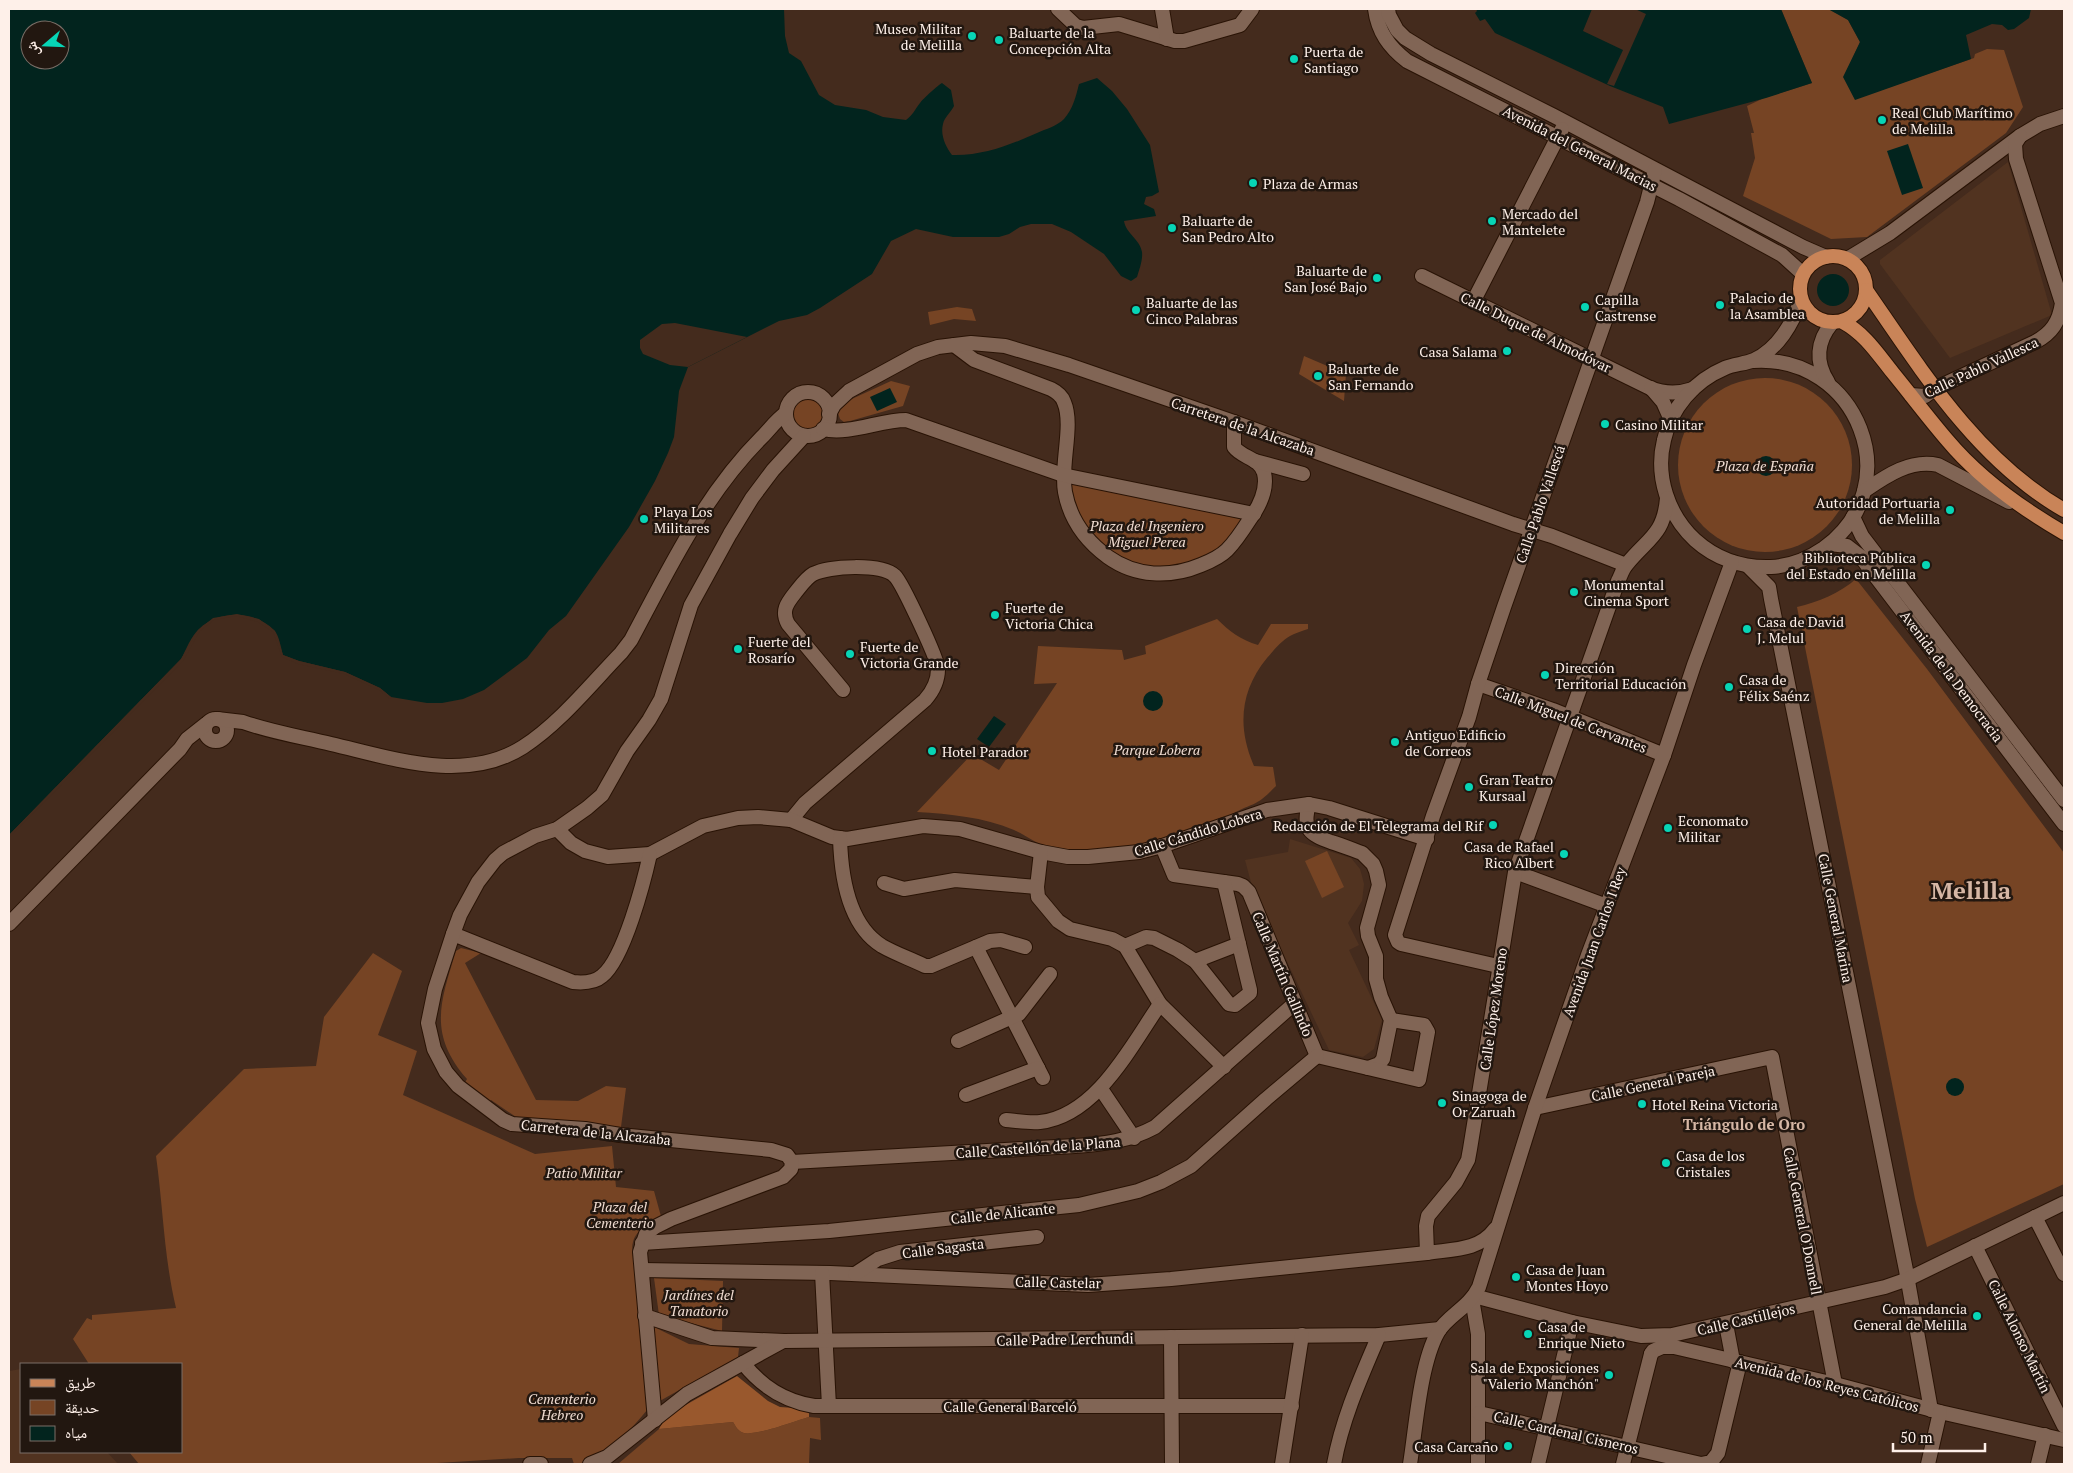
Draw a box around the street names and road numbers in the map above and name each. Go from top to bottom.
street label: Avenida del General Macias [1500,101,1660,195]
street label: Calle Duque de Almodóvar [1457,287,1615,377]
street label: Calle Pablo Vallesca [1921,332,2041,402]
street label: Carretera de la Alcazaba [1169,393,1317,459]
street label: Calle Pablo Vallescá [1511,442,1569,566]
street label: Avenida de la Democracia [1896,607,2008,745]
street label: Calle Miguel de Cervantes [1492,681,1650,757]
street label: Calle Cándido Lobera [1132,803,1264,861]
street label: Calle General Marina [1814,852,1858,984]
street label: Avenida Juan Carlos I Rey [1558,863,1630,1020]
street label: Calle Martín Gallindo [1248,909,1318,1040]
street label: Calle López Moreno [1475,946,1511,1072]
street label: Calle General Pareja [1589,1061,1717,1105]
street label: Carretera de la Alcazaba [520,1115,672,1149]
street label: Calle Castellón de la Plana [955,1132,1121,1162]
street label: Calle General O'Donnell [1779,1146,1827,1296]
street label: Calle de Alicante [950,1198,1056,1228]
street label: Calle Sagasta [901,1234,985,1262]
street label: Calle Castelar [1015,1272,1102,1292]
street label: Calle Alonso Martín [1984,1276,2056,1397]
street label: Calle Castillejos [1695,1299,1797,1339]
street label: Calle Padre Lerchundi [996,1328,1134,1350]
street label: Avenida de los Reyes Católicos [1733,1352,1921,1416]
street label: Calle General Barceló [943,1397,1077,1416]
street label: Calle Cardenal Cisneros [1492,1406,1640,1458]

